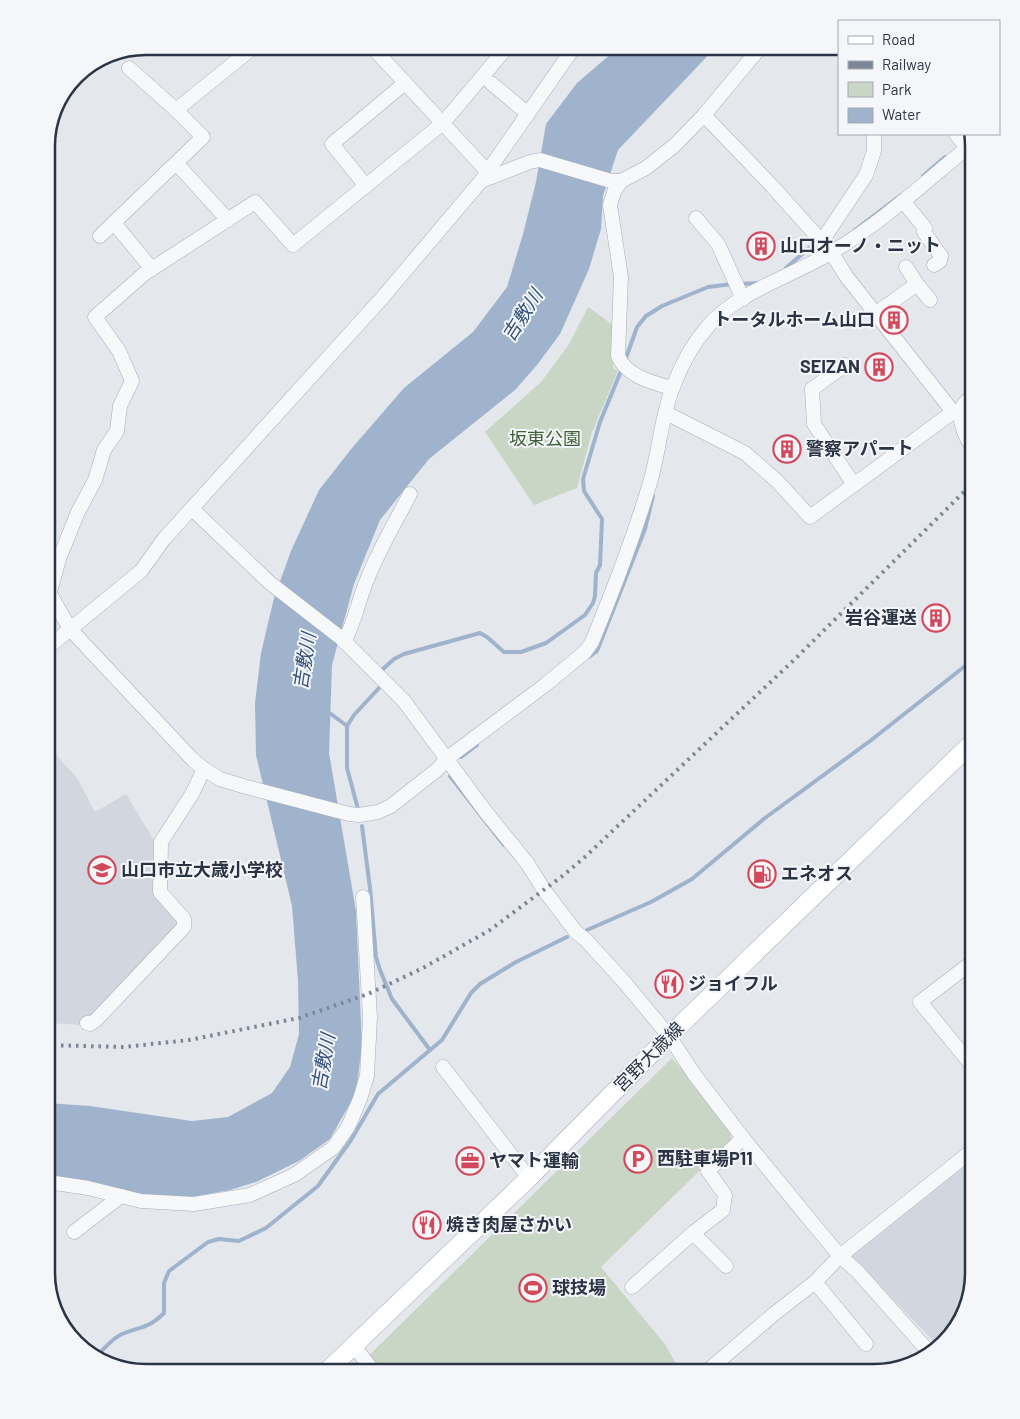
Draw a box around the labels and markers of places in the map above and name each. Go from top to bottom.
building icon: 山口オーノ・ニット [746,231,776,261]
place label: 山口オーノ・ニット [780,234,941,256]
building icon: トータルホーム山口 [879,305,909,335]
place label: トータルホーム山口 [714,308,875,330]
building icon: SEIZAN [864,352,894,382]
place label: SEIZAN [800,355,860,377]
building icon: 警察アパート [772,434,802,464]
place label: 警察アパート [806,437,914,459]
building icon: 岩谷運送 [921,603,951,633]
place label: 岩谷運送 [845,606,917,628]
school or university icon: 山口市立大歳小学校 [87,855,117,885]
place label: 山口市立大歳小学校 [121,858,283,880]
fuel station icon: エネオス [747,859,777,889]
place label: エネオス [781,862,853,884]
restaurant icon: ジョイフル [654,969,684,999]
place label: ジョイフル [688,972,778,994]
parking icon: 西駐車場P11 [623,1144,653,1174]
office icon: ヤマト運輸 [455,1146,485,1176]
place label: 西駐車場P11 [657,1147,753,1169]
place label: ヤマト運輸 [489,1149,579,1171]
restaurant icon: 焼き肉屋さかい [412,1210,442,1240]
place label: 焼き肉屋さかい [446,1213,572,1235]
sports icon: 球技場 [518,1273,548,1303]
place label: 球技場 [552,1276,606,1298]

